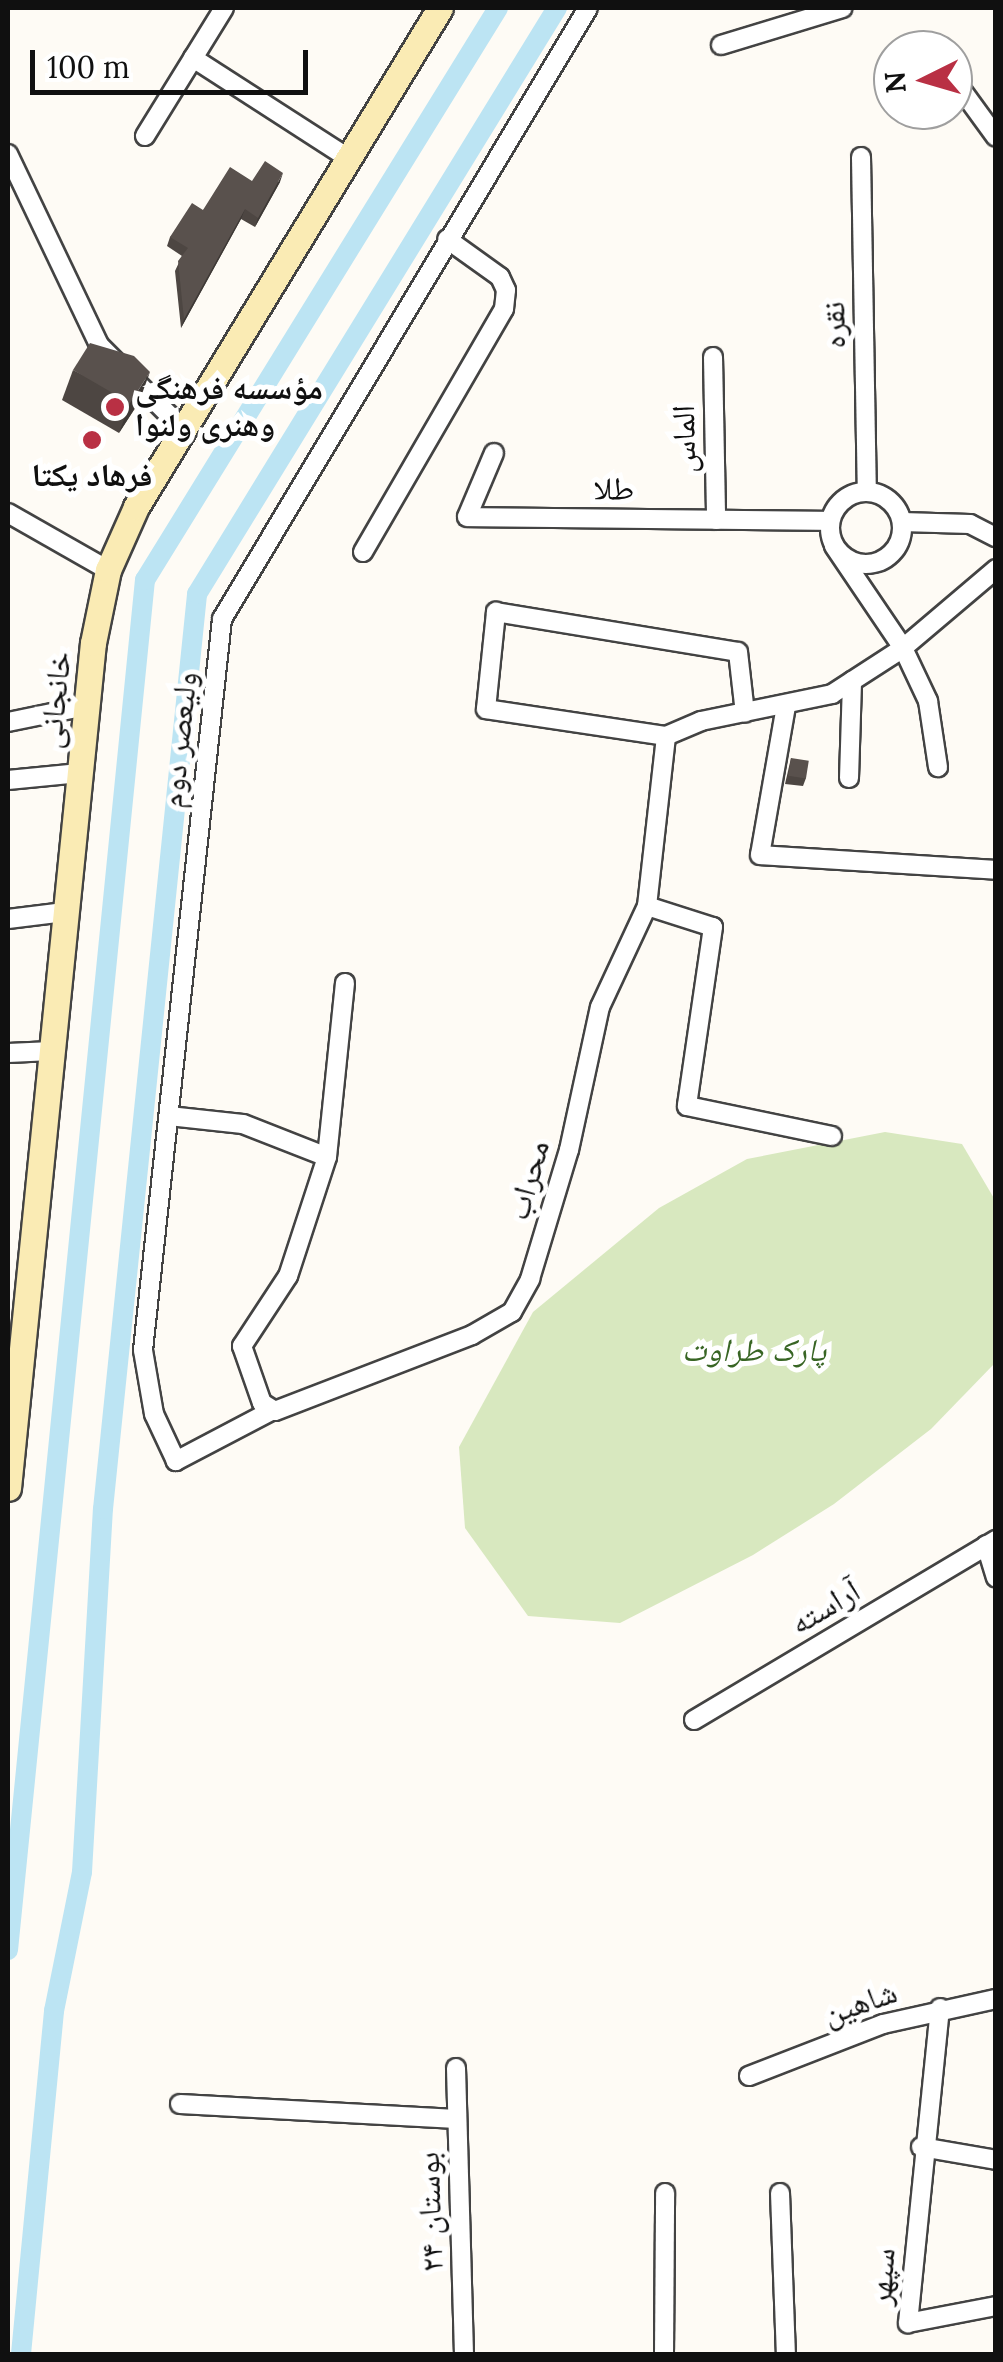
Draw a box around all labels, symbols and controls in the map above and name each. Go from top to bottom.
scale bar [35,30,312,92]
north arrow [873,30,973,130]
text: 100 m [47,48,130,86]
text: N [876,70,914,95]
street label: نقره [814,301,854,349]
place label: مؤسسه فرهنگی وهنری ولنوا [135,370,323,445]
marker: مؤسسه فرهنگی وهنری ولنوا [104,396,126,418]
street label: الماس [664,405,704,473]
marker: فرهاد یکتا [81,429,103,451]
place label: فرهاد یکتا [31,456,153,494]
street label: طلا [593,469,635,509]
street label: خانجانی [31,650,79,750]
street label: ولیعصر دوم [153,670,205,810]
street label: محراب [498,1136,558,1224]
park label: پارک طراوت [682,1331,826,1369]
street label: آراسته [783,1571,867,1643]
street label: شاهین [818,1973,902,2033]
street label: بوستان ۲۴ [409,2151,451,2273]
street label: سپهر [861,2247,903,2307]

